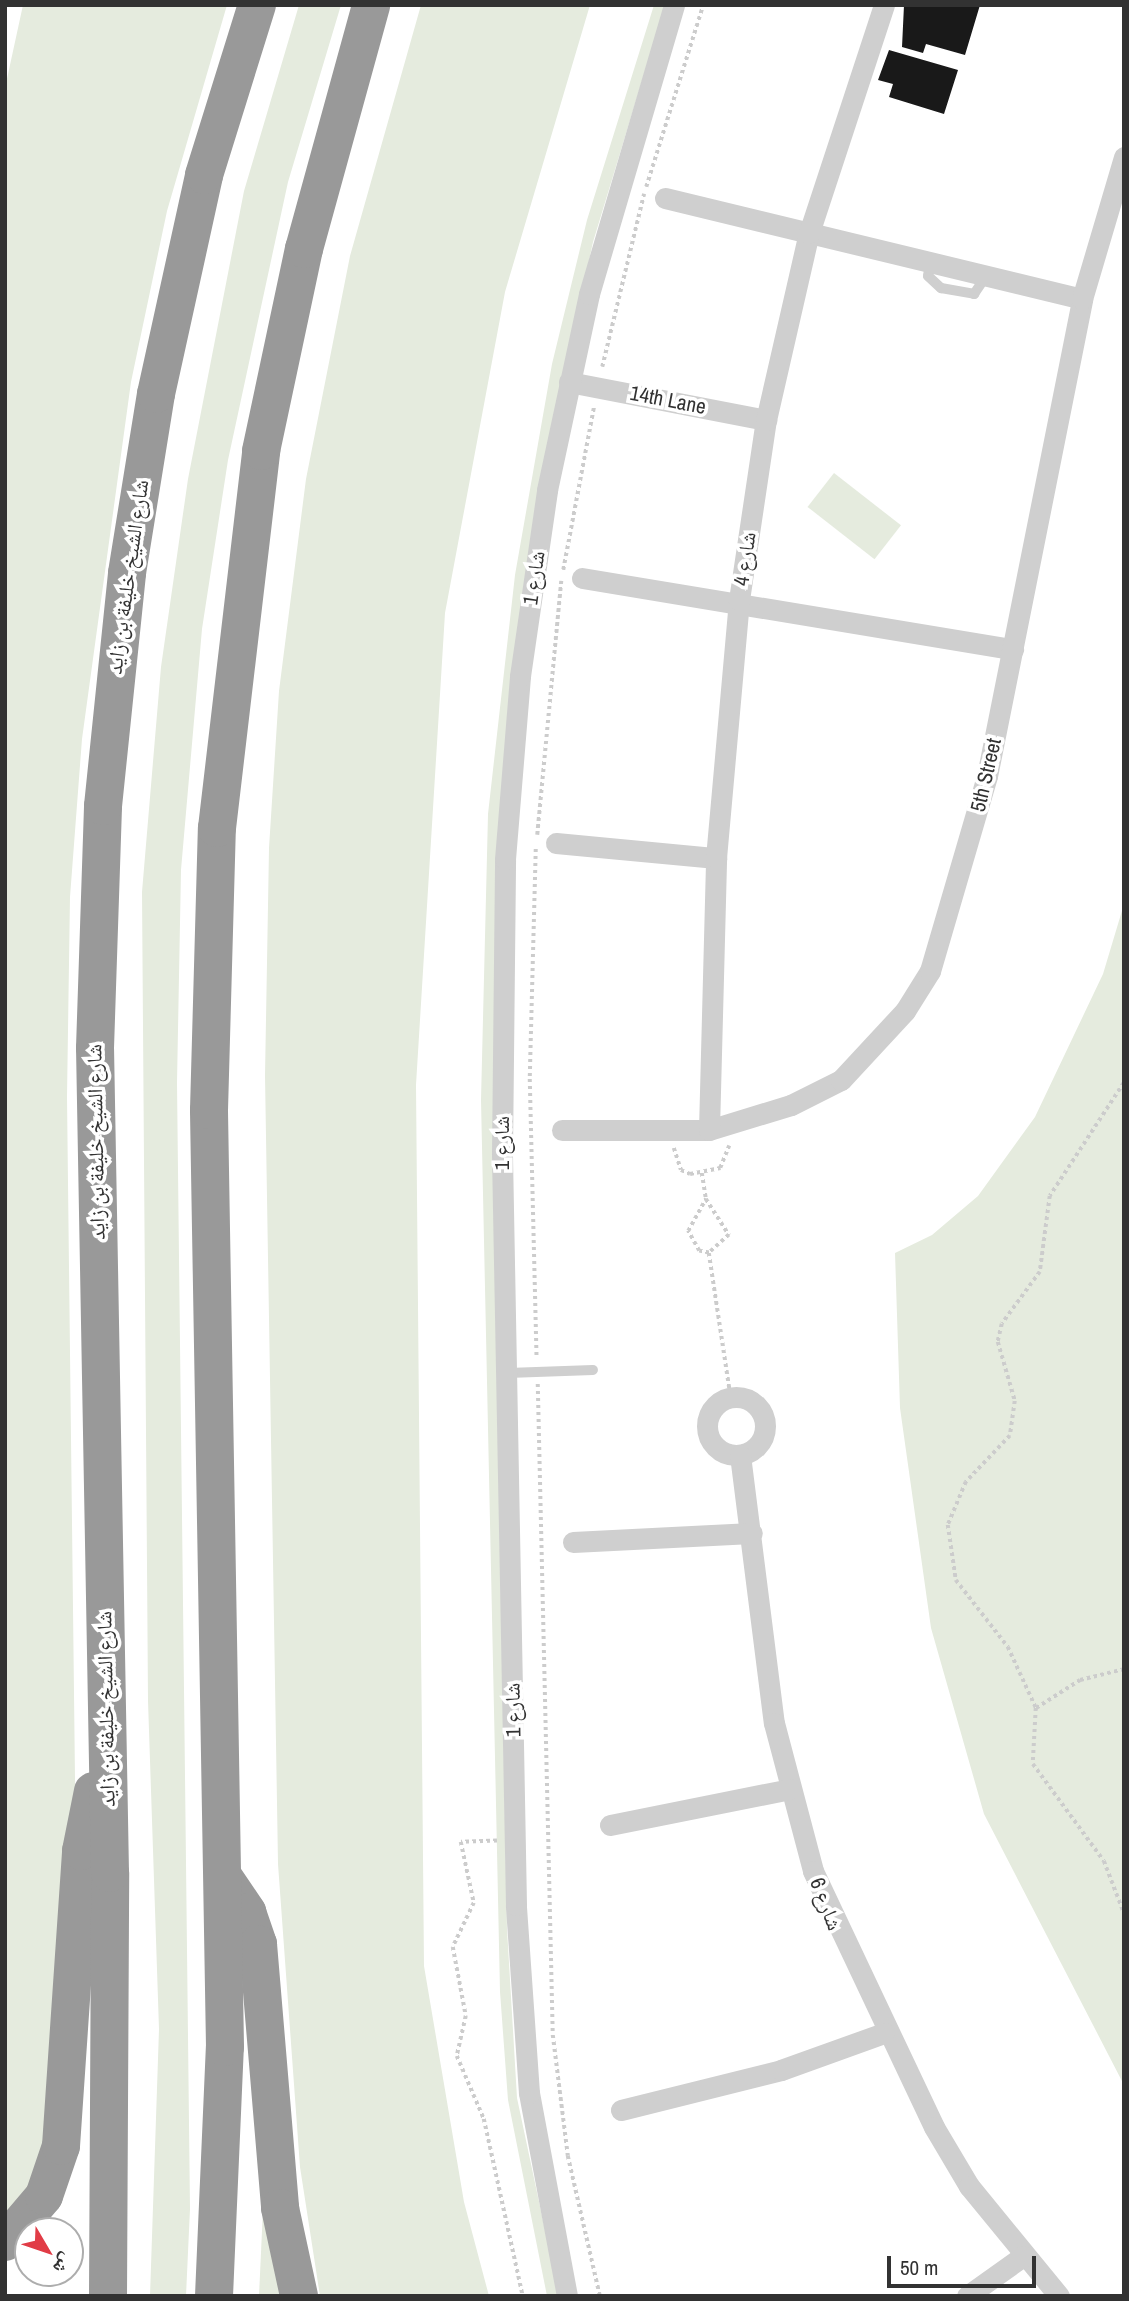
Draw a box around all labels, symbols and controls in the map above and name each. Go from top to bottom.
street label: 14th Lane [628,380,708,420]
street label: شارع الشيخ خليفة بن زايد [102,478,154,676]
street label: شارع 4 [729,530,761,588]
street label: شارع 1 [518,549,550,607]
street label: 5th Street [965,736,1007,814]
street label: شارع الشيخ خليفة بن زايد [82,1044,110,1240]
street label: شارع 1 [489,1116,515,1170]
street label: شارع الشيخ خليفة بن زايد [92,1611,120,1807]
street label: شارع 1 [500,1683,526,1737]
street label: شارع 6 [805,1874,847,1934]
north arrow [14,2217,84,2287]
scale bar [891,2242,1040,2286]
text: ش [47,2248,80,2280]
text: 50 m [900,2253,938,2282]

